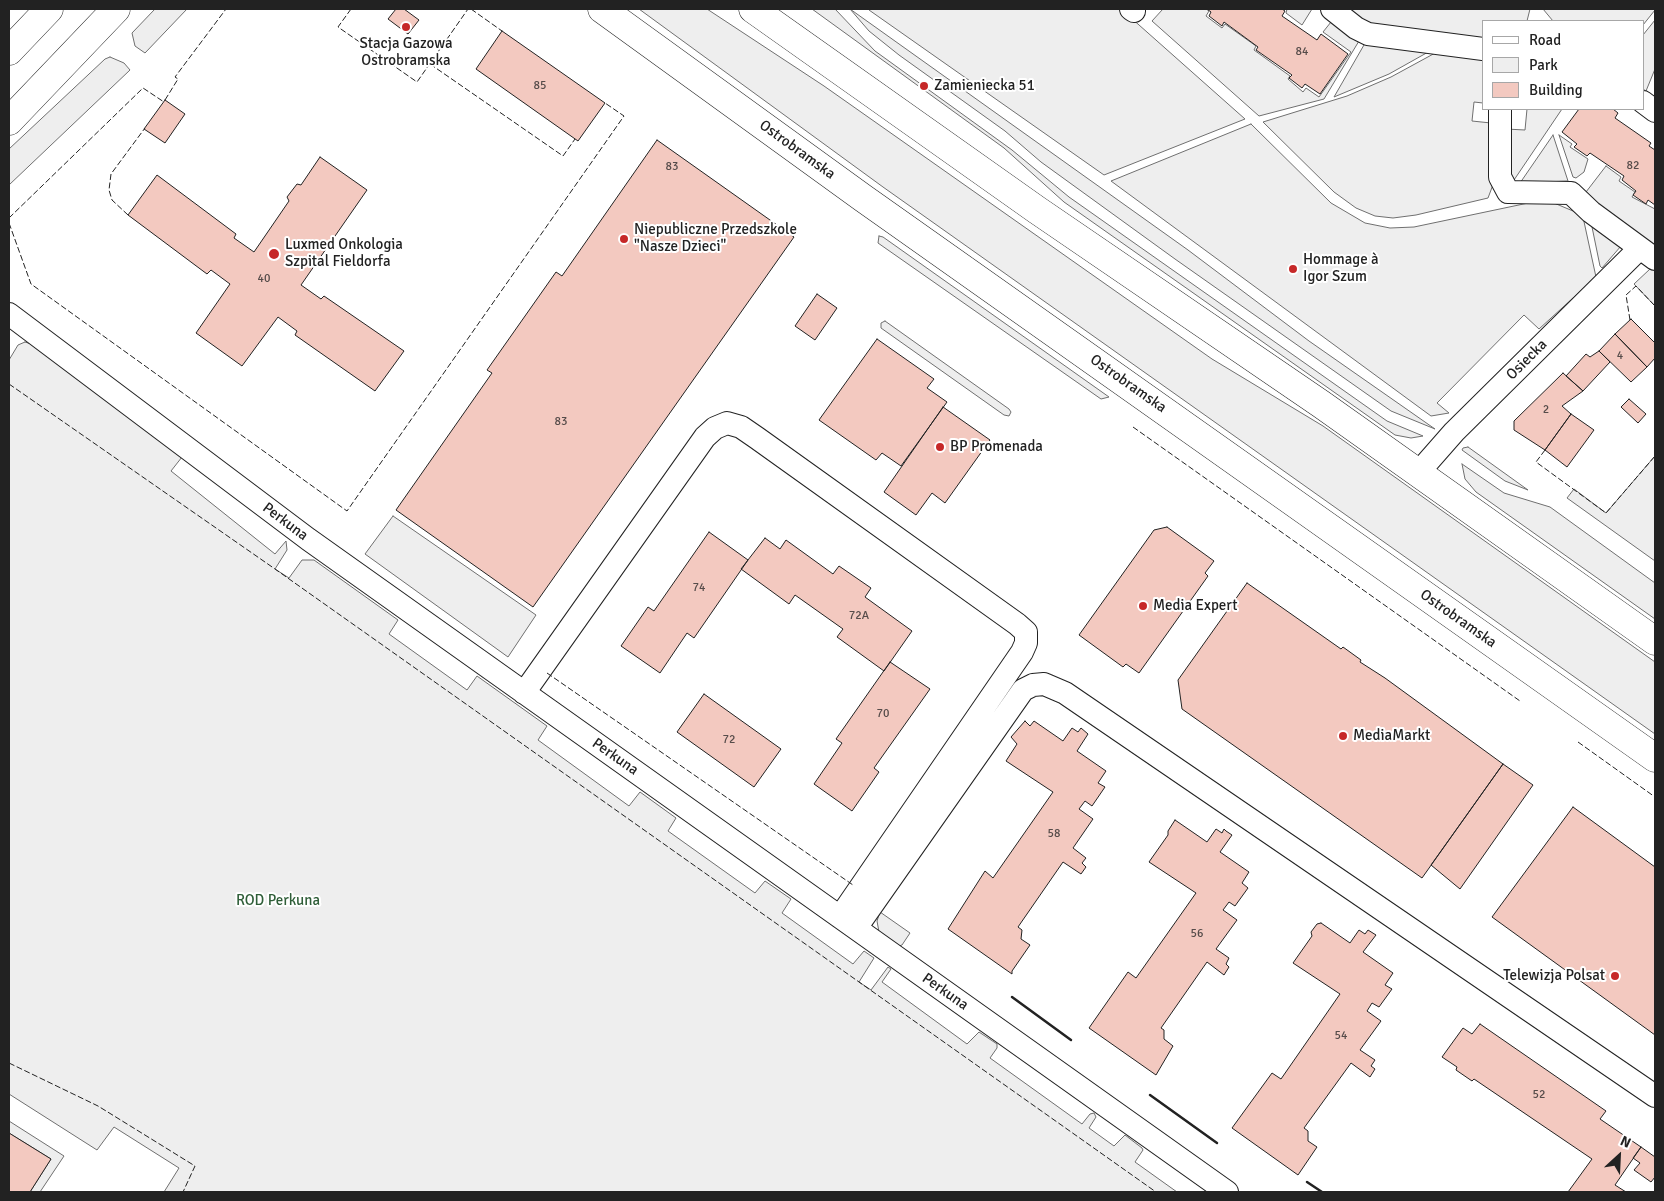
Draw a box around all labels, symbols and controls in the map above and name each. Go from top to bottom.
legend [1482,20,1644,110]
marker: Stacja Gazowa Ostrobramska [400,21,412,33]
text: Road [1529,31,1561,49]
place label: Stacja Gazowa Ostrobramska [359,35,453,70]
house number: 84 [1296,45,1308,59]
text: Park [1529,56,1558,74]
place label: Zamieniecka 51 [934,77,1035,95]
house number: 85 [534,79,546,93]
marker: Zamieniecka 51 [918,80,930,92]
text: Building [1529,81,1583,99]
street label: Ostrobramska [756,116,838,184]
house number: 82 [1627,159,1639,173]
house number: 83 [666,160,678,174]
place label: Niepubliczne Przedszkole "Nasze Dzieci" [634,221,797,256]
marker: Niepubliczne Przedszkole "Nasze Dzieci" [618,233,630,245]
place label: Luxmed Onkologia Szpital Fieldorfa [285,236,403,271]
marker: Luxmed Onkologia Szpital Fieldorfa [267,247,281,261]
place label: Hommage à Igor Szum [1303,251,1379,286]
marker: Hommage à Igor Szum [1287,263,1299,275]
house number: 40 [258,272,270,286]
street label: Osiecka [1503,336,1551,384]
house number: 4 [1617,349,1623,363]
street label: Ostrobramska [1086,351,1170,417]
house number: 2 [1543,403,1549,417]
house number: 83 [555,415,567,429]
place label: BP Promenada [950,438,1043,456]
marker: BP Promenada [934,441,946,453]
street label: Perkuna [259,499,311,545]
house number: 74 [693,581,705,595]
street label: Ostrobramska [1416,586,1500,652]
place label: Media Expert [1153,597,1237,615]
marker: Media Expert [1137,600,1149,612]
house number: 72A [849,609,869,623]
house number: 70 [877,707,889,721]
place label: MediaMarkt [1353,727,1430,745]
marker: MediaMarkt [1337,730,1349,742]
house number: 72 [723,733,735,747]
street label: Perkuna [588,735,642,779]
house number: 58 [1048,827,1060,841]
park label: ROD Perkuna [236,892,320,910]
house number: 56 [1191,927,1203,941]
place label: Telewizja Polsat [1503,967,1605,985]
street label: Perkuna [918,970,972,1014]
marker: Telewizja Polsat [1609,970,1621,982]
house number: 54 [1335,1029,1347,1043]
house number: 52 [1533,1088,1545,1102]
north arrow [1594,1131,1644,1181]
text: N [1618,1132,1634,1152]

